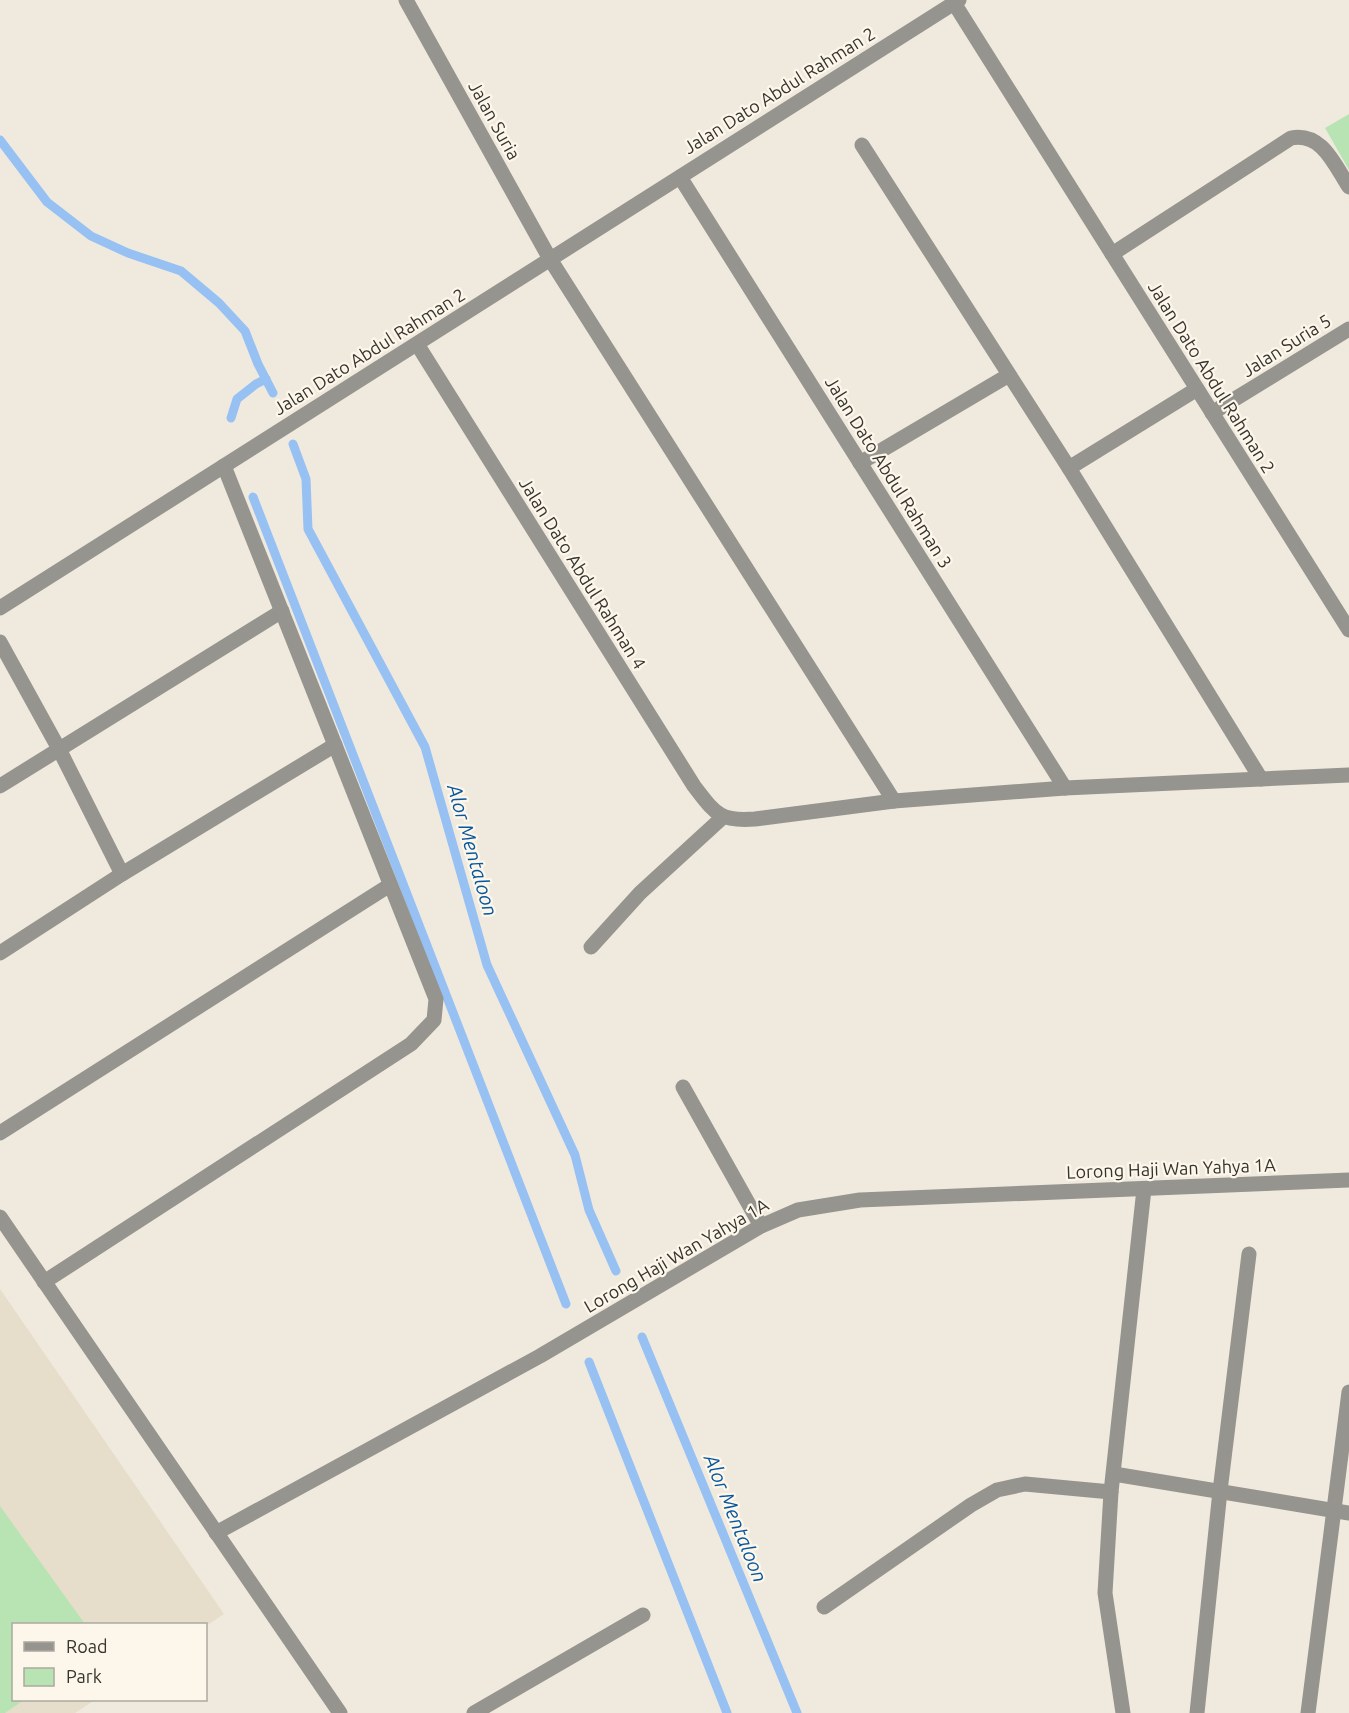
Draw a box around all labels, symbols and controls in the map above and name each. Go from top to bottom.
street label: Jalan Dato Abdul Rahman 2 [680,23,878,157]
street label: Jalan Suria [465,77,525,163]
street label: Jalan Dato Abdul Rahman 2 [1145,278,1279,476]
street label: Jalan Dato Abdul Rahman 2 [270,284,468,418]
street label: Jalan Suria 5 [1238,310,1334,380]
street label: Jalan Dato Abdul Rahman 3 [822,373,956,571]
street label: Jalan Dato Abdul Rahman 4 [516,474,650,672]
water label: Alor Mentaloon [443,780,503,919]
street label: Lorong Haji Wan Yahya 1A [1066,1154,1276,1182]
street label: Lorong Haji Wan Yahya 1A [580,1194,772,1316]
water label: Alor Mentaloon [699,1450,772,1585]
legend [12,1623,207,1701]
text: Road [66,1636,108,1656]
text: Park [66,1666,102,1686]

